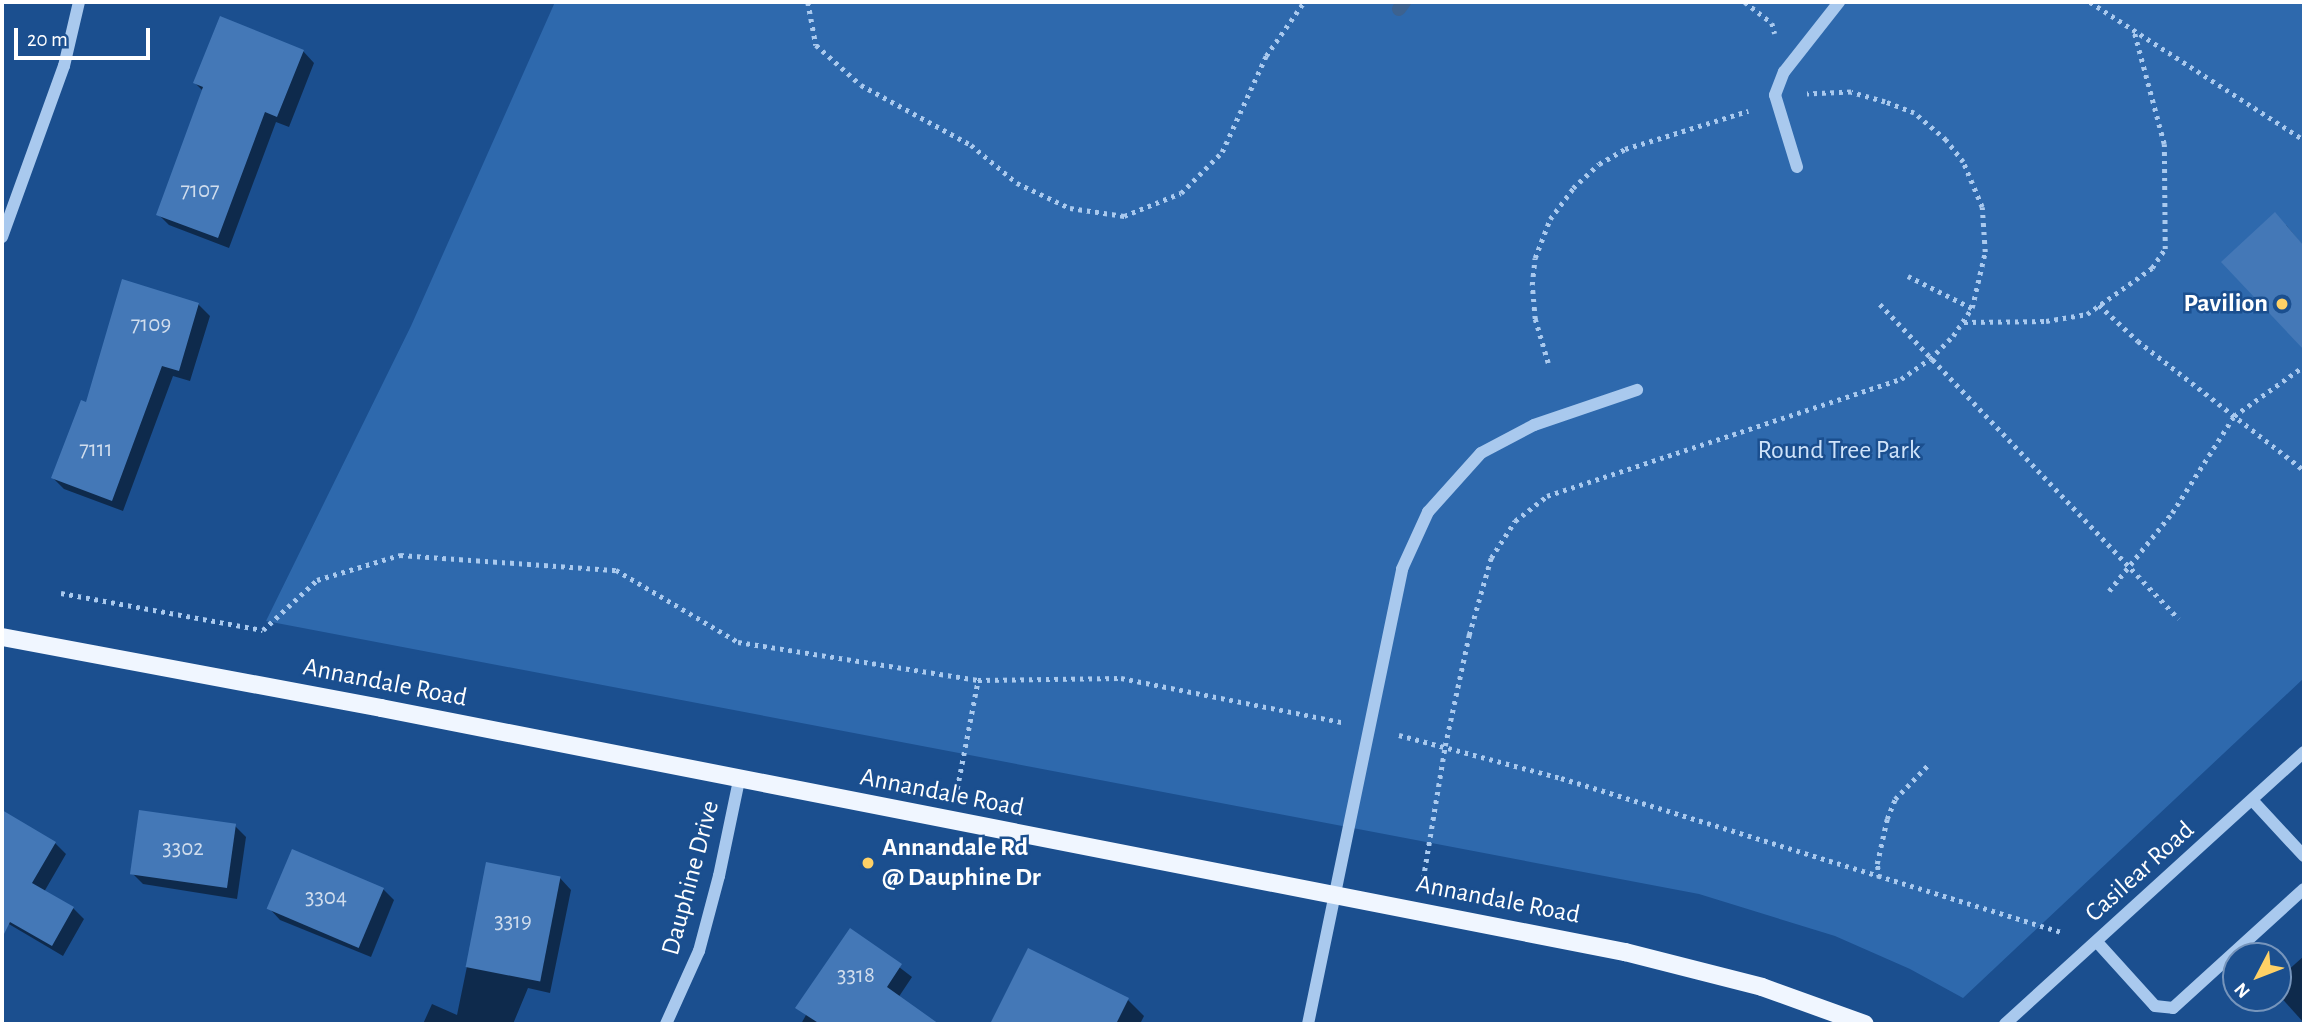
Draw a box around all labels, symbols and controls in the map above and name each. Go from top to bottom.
scale bar [18,14,154,58]
text: 20 m [27,29,68,50]
house number: 7107 [180,177,220,205]
place label: Pavilion [2183,288,2268,320]
marker: Pavilion [2274,296,2290,312]
house number: 7109 [131,311,171,339]
park label: Round Tree Park [1757,435,1921,467]
house number: 7111 [79,436,113,464]
street label: Annandale Road [300,652,470,714]
street label: Annandale Road [857,762,1027,824]
street label: Dauphine Drive [655,797,727,959]
street label: Casilear Road [2079,815,2201,929]
place label: Annandale Rd @ Dauphine Dr [882,832,1041,894]
house number: 3302 [162,835,204,863]
marker: Annandale Rd @ Dauphine Dr [860,855,876,871]
street label: Annandale Road [1413,869,1583,931]
house number: 3304 [305,884,347,912]
house number: 3319 [494,908,532,936]
north arrow [2222,942,2292,1012]
house number: 3318 [837,962,875,990]
text: N [2231,979,2254,1001]

